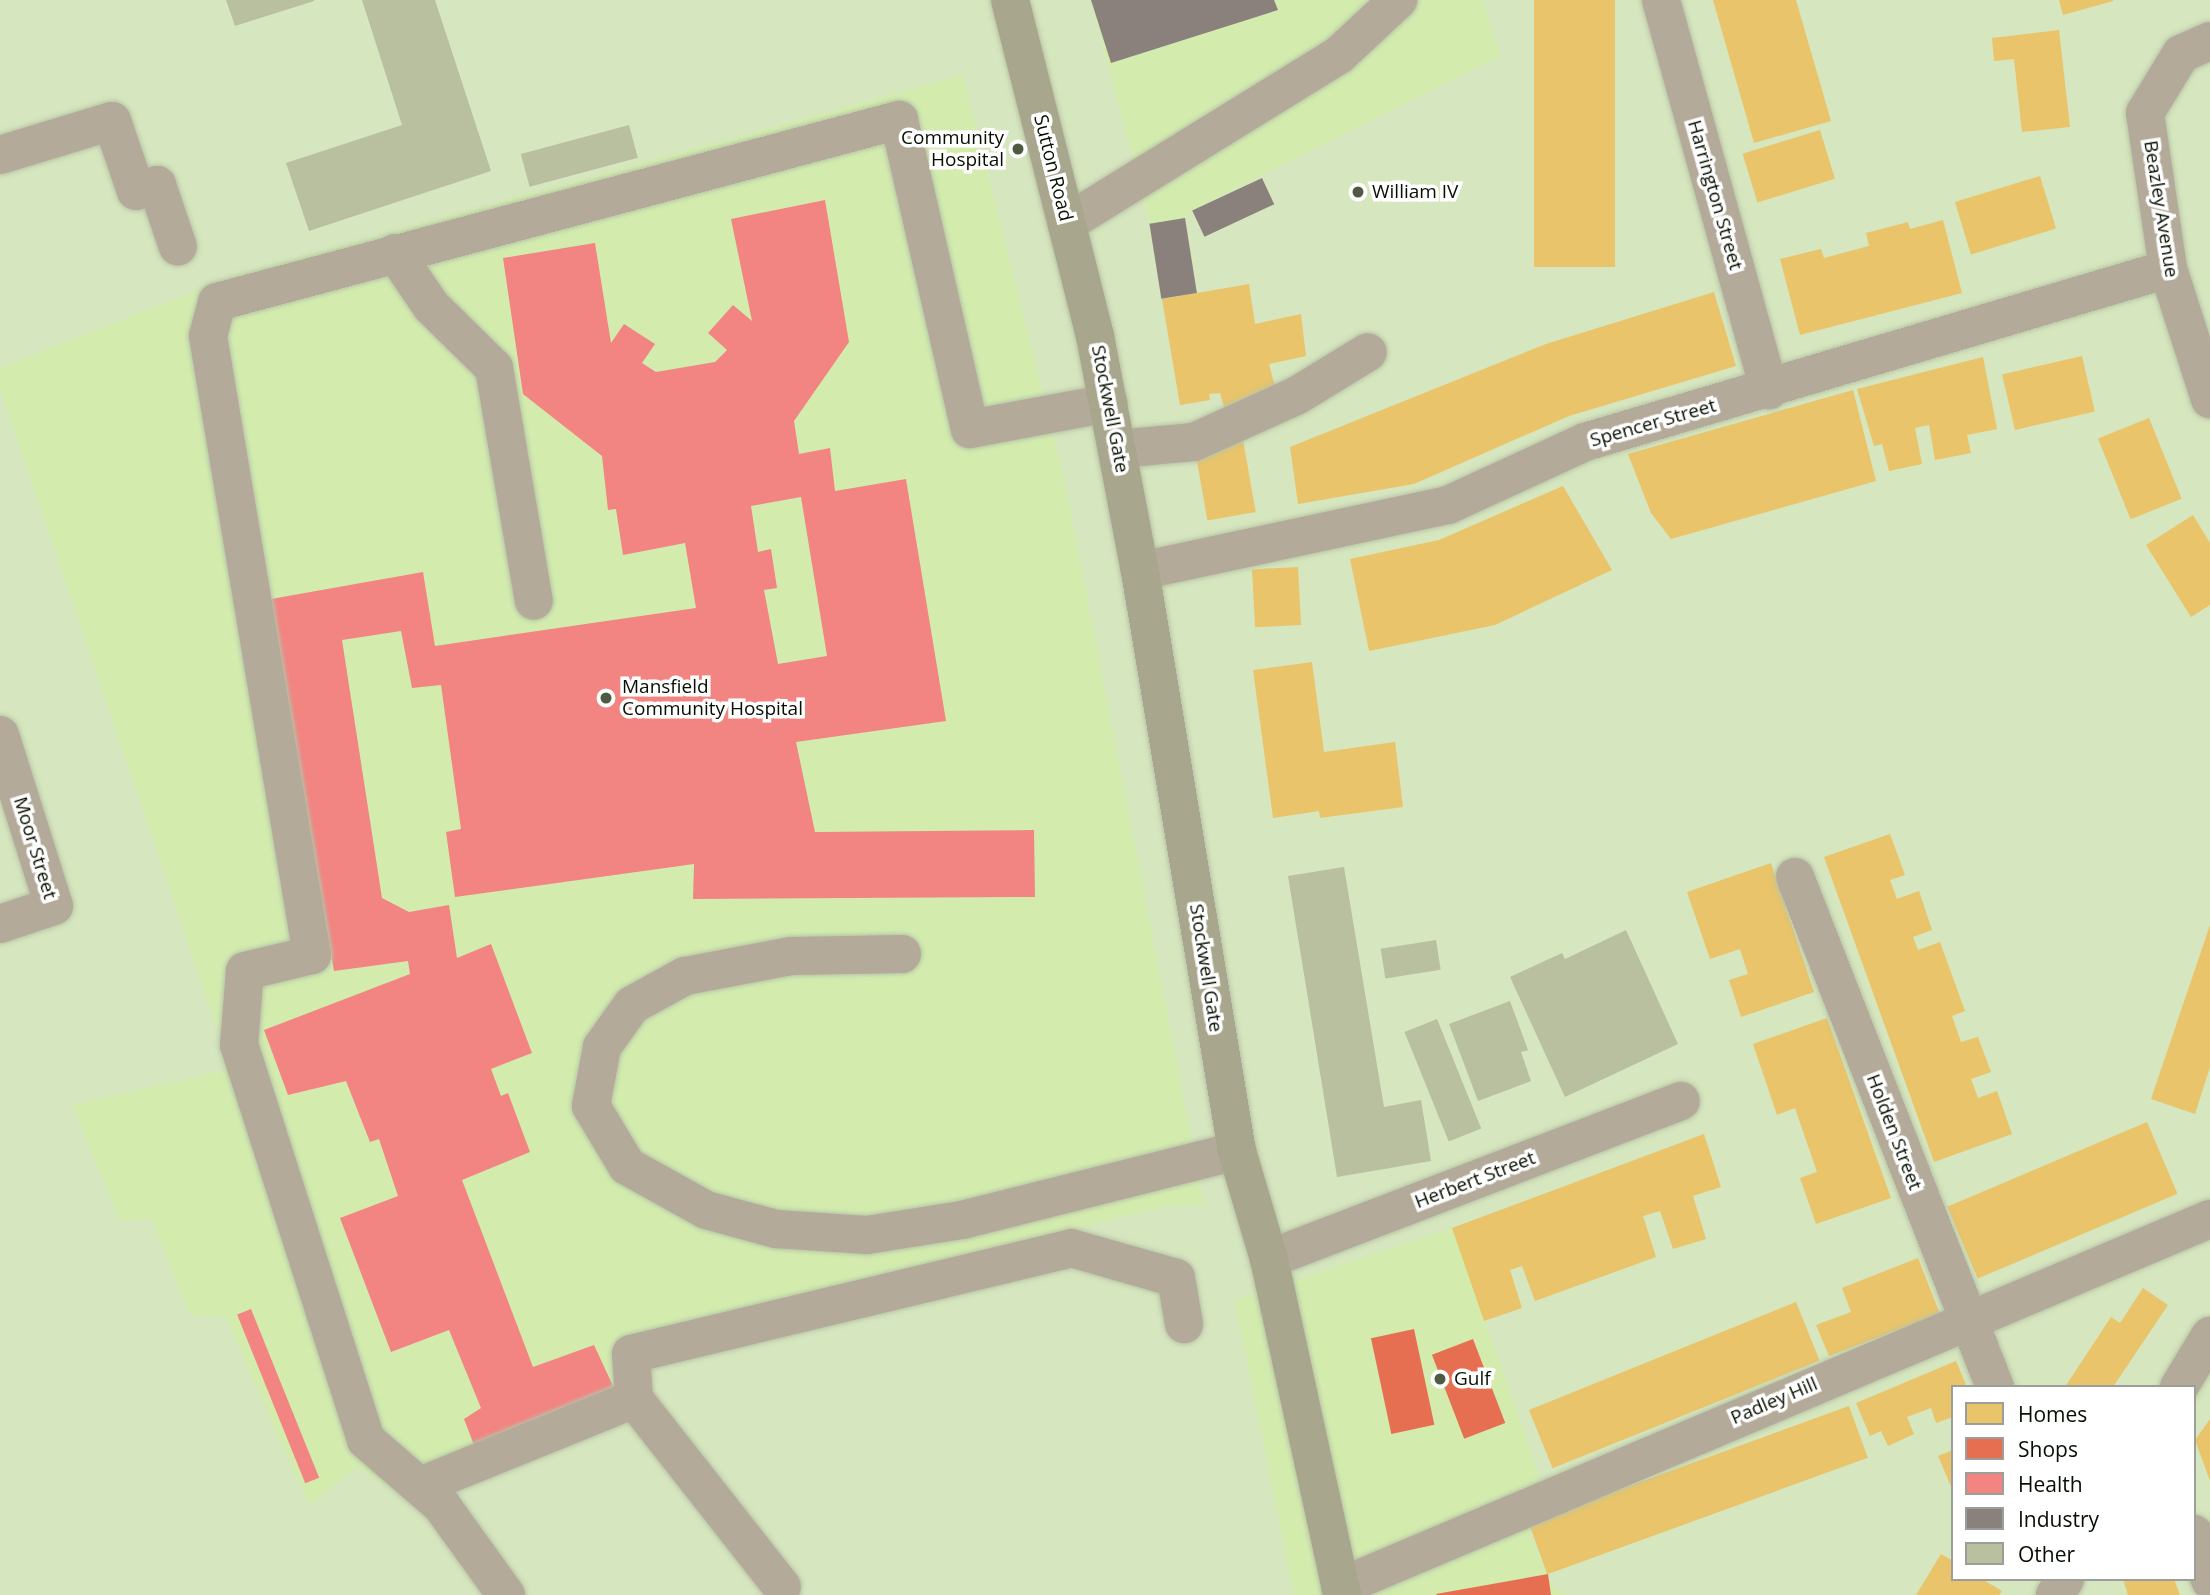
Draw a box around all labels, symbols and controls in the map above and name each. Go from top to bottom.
street label: Sutton Road [1029,112,1077,224]
street label: Harrington Street [1683,117,1747,273]
place label: Community Hospital [901,127,1004,171]
street label: Beazley Avenue [2139,139,2183,279]
marker: Community Hospital [1010,141,1026,157]
place label: William IV [1372,181,1458,203]
marker: William IV [1350,184,1366,200]
street label: Stockwell Gate [1086,343,1134,475]
street label: Spencer Street [1587,394,1719,452]
place label: Mansfield Community Hospital [622,676,803,720]
marker: Mansfield Community Hospital [596,688,616,708]
street label: Moor Street [9,794,61,902]
street label: Stockwell Gate [1185,902,1227,1034]
street label: Holden Street [1861,1071,1927,1193]
street label: Herbert Street [1412,1147,1538,1213]
place label: Gulf [1454,1368,1491,1390]
marker: Gulf [1432,1371,1448,1387]
street label: Padley Hill [1727,1373,1821,1429]
legend [1951,1385,2196,1581]
text: Homes [2018,1400,2087,1428]
text: Shops [2018,1435,2078,1463]
text: Health [2018,1470,2083,1498]
text: Industry [2018,1505,2099,1533]
text: Other [2018,1540,2075,1568]

